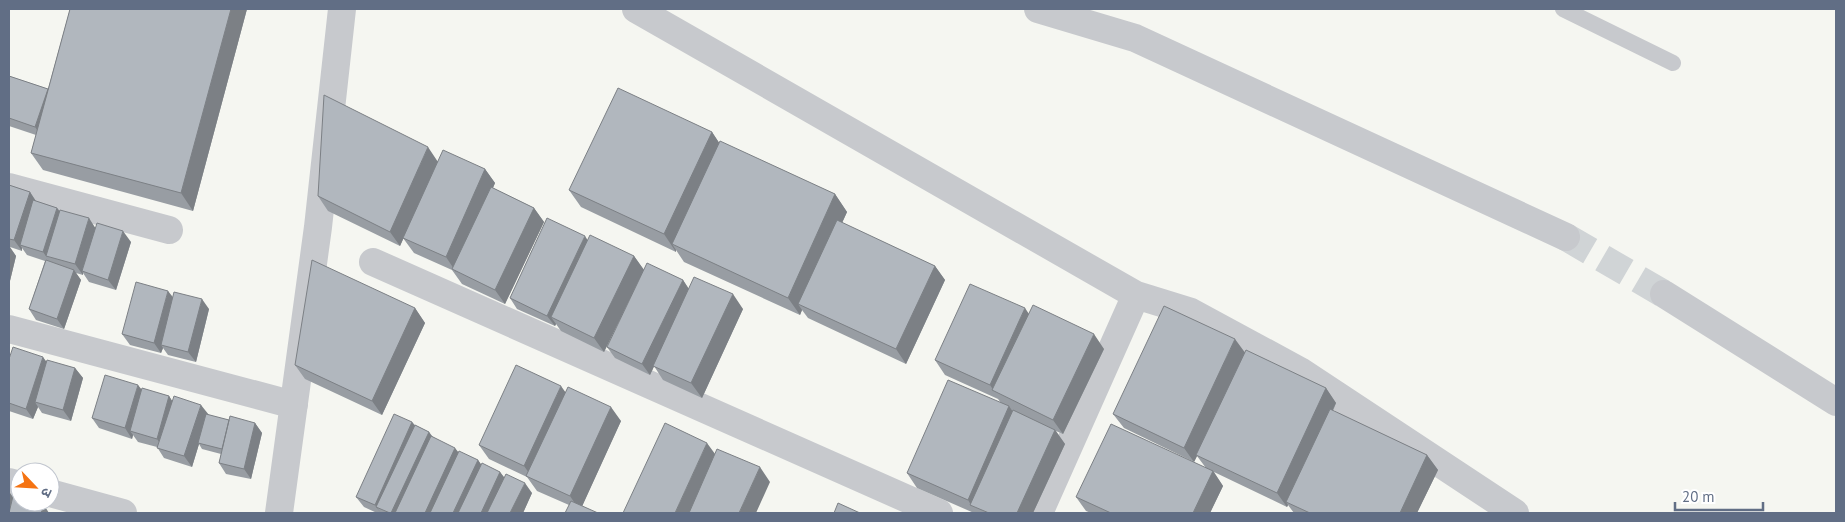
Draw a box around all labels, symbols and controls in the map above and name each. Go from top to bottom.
north arrow [10,462,60,512]
scale bar [1675,480,1762,512]
text: उ [37,485,57,501]
text: 20 m [1682,487,1715,506]

